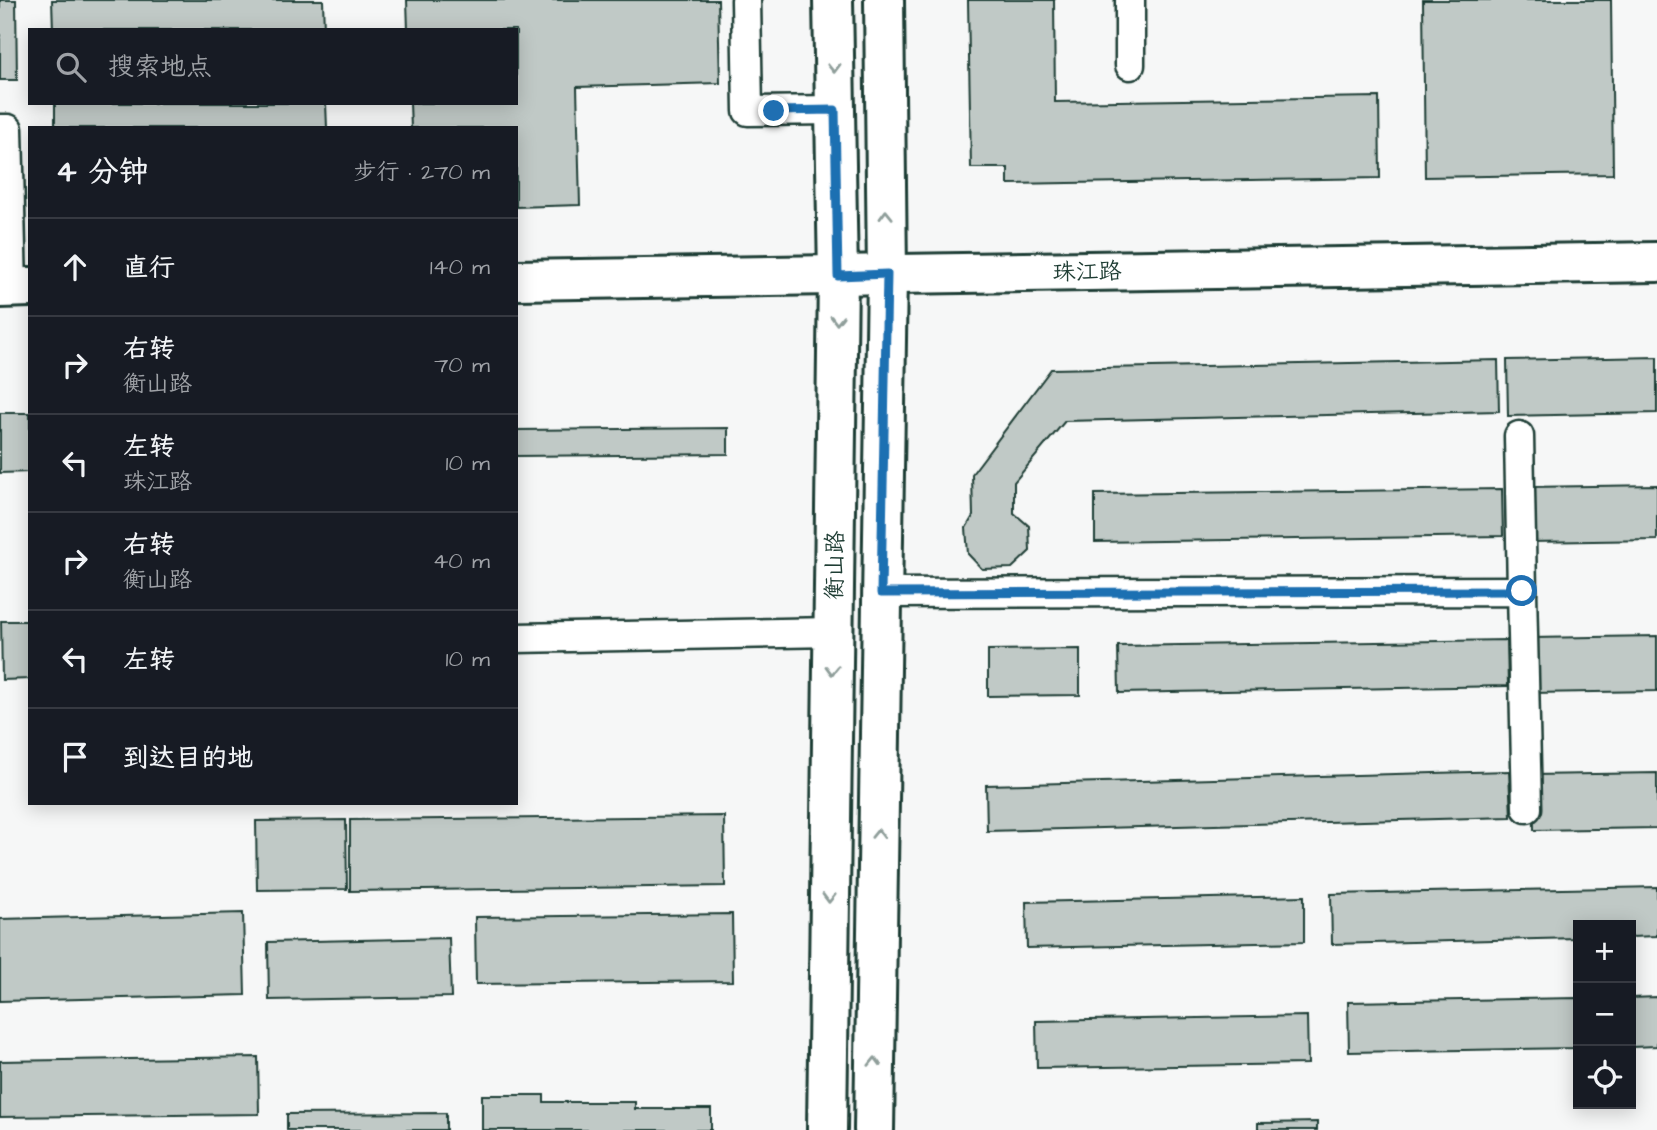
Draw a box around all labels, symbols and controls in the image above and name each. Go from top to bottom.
search box [28,28,518,105]
icon: search [52,48,90,86]
text: 搜索地点 [108,49,212,85]
one-way arrow [826,63,842,74]
route end [758,95,789,126]
text: 4 分钟 [56,151,148,193]
text: 步行 · 270 m [353,156,490,188]
one-way arrow [878,209,894,220]
icon: ahead [56,248,94,286]
text: 直行 [123,250,175,286]
text: 140 m [430,251,490,283]
street label: 珠江路 [1052,255,1122,289]
one-way arrow [829,315,845,326]
text: 右转 [123,331,175,367]
icon: right [56,346,94,384]
text: 70 m [434,349,490,381]
text: 衡山路 [123,368,192,400]
text: 左转 [123,429,175,465]
icon: left [56,444,94,482]
text: 10 m [445,447,490,479]
text: 珠江路 [123,466,192,498]
text: 右转 [123,527,175,563]
street label: 衡山路 [818,530,852,600]
icon: right [56,542,94,580]
text: 40 m [433,545,490,577]
text: 衡山路 [123,564,192,596]
route start [1506,575,1537,606]
icon: left [56,640,94,678]
text: 左转 [123,642,175,678]
text: 10 m [445,643,490,675]
one-way arrow [824,665,840,676]
icon: arrive [56,738,94,776]
text: 到达目的地 [123,740,253,776]
one-way arrow [870,829,886,839]
one-way arrow [822,892,837,903]
map controls [1573,920,1636,1109]
button: + [1573,920,1636,983]
button: − [1573,983,1636,1046]
button: locate [1573,1046,1636,1109]
one-way arrow [867,1056,883,1067]

